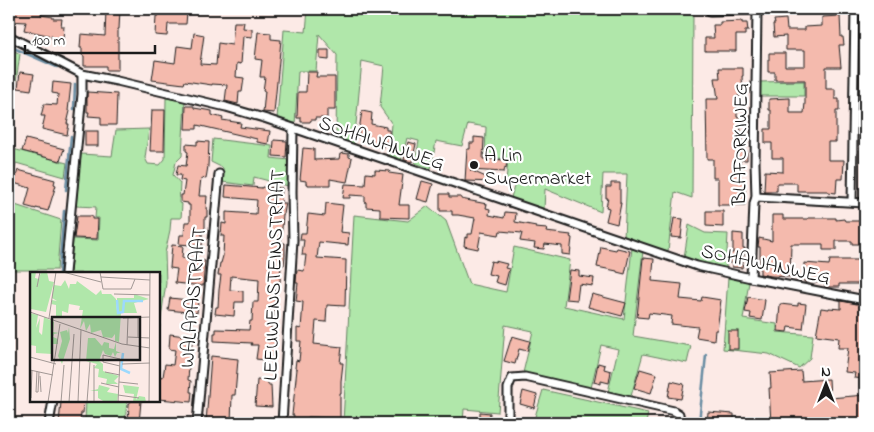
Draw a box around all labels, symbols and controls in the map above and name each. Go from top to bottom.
scale bar [25,22,155,54]
text: 100 m [32,30,65,52]
street label: BLAFORKIWEG [726,83,757,206]
street label: SOHAWANWEG [314,109,448,179]
place label: A Lin Supermarket [484,142,591,194]
marker: A Lin Supermarket [468,159,480,171]
street label: LEEUWENSTEINSTRAAT [257,169,294,381]
street label: WALAPASTRAAT [174,225,215,369]
street label: SOHAWANWEG [698,238,833,293]
inset map [30,272,160,402]
north arrow [802,360,852,410]
text: N [821,362,831,383]

